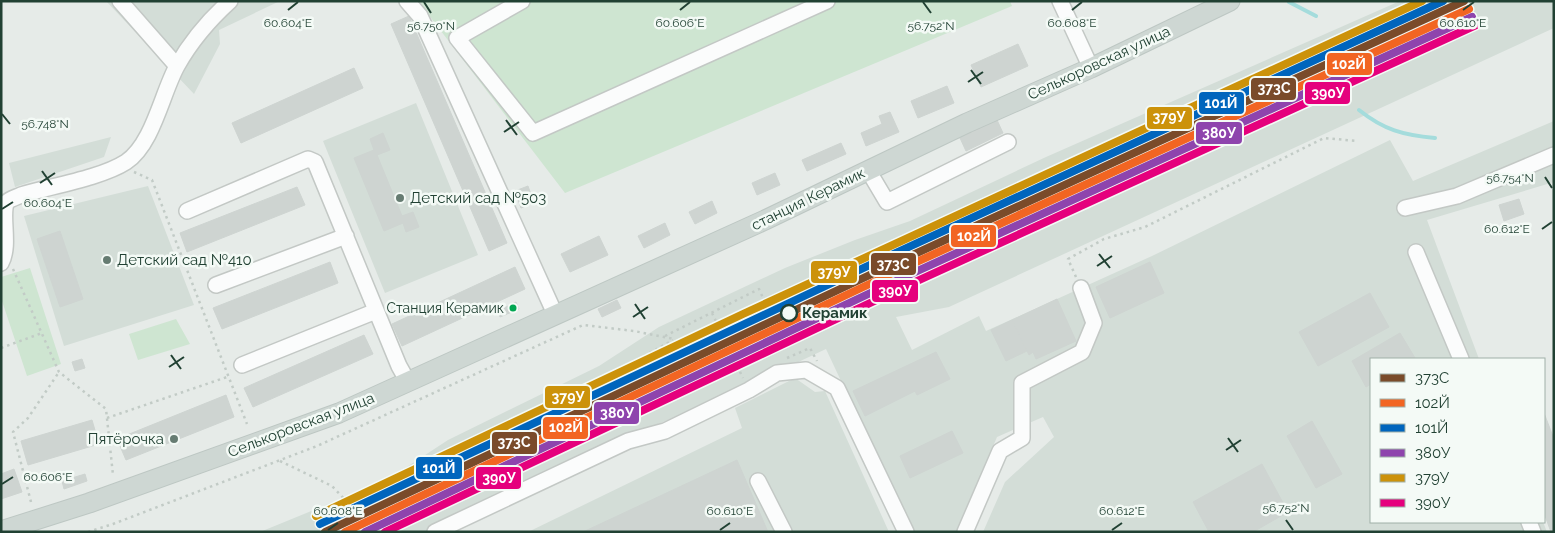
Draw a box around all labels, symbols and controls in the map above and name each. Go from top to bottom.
text: 60.604°E [264,16,312,30]
text: 60.606°E [655,16,705,30]
text: 60.608°E [1047,16,1097,30]
text: 60.610°E [1440,16,1486,30]
text: 56.750°N [407,19,455,33]
text: 56.752°N [907,19,955,33]
street label: Селькоровская улица [1025,22,1173,104]
line badge: 102Й [1326,52,1373,76]
text: 102Й [1332,55,1366,72]
line badge: 373C [1250,77,1297,101]
text: 373C [1257,80,1291,96]
line badge: 390У [1304,81,1351,105]
text: 390У [1311,85,1346,101]
line badge: 101Й [1198,91,1245,115]
text: 101Й [1204,94,1238,111]
line badge: 379У [1146,106,1193,130]
text: 379У [1153,109,1186,125]
text: 56.748°N [21,117,69,131]
line badge: 380У [1195,121,1243,145]
text: 380У [1202,125,1237,141]
street label: станция Керамик [748,164,868,234]
text: 56.754°N [1486,171,1534,185]
place label: Детский сад №503 [410,189,546,207]
marker: Детский сад №503 [394,192,406,204]
text: 60.604°E [24,196,72,210]
text: 60.612°E [1484,222,1530,236]
line badge: 102Й [950,224,997,248]
text: 102Й [957,227,991,244]
place label: Детский сад №410 [117,251,252,269]
line badge: 373C [870,252,917,276]
marker: Детский сад №410 [101,254,113,266]
text: 373C [876,256,910,272]
line badge: 379У [810,260,858,284]
text: 379У [818,264,851,280]
line badge: 390У [871,279,919,303]
text: 390У [878,283,913,299]
place label: Станция Керамик [386,300,504,316]
marker: Станция Керамик [508,303,518,313]
marker: Керамик [780,304,798,322]
place label: Керамик [802,304,868,322]
legend [1370,358,1545,523]
text: 373C [1415,369,1449,387]
line badge: 379У [544,385,591,409]
street label: Селькоровская улица [225,389,377,461]
text: 379У [552,389,585,405]
text: 102Й [1415,394,1450,412]
line badge: 380У [593,401,640,425]
text: 380У [600,405,635,421]
line badge: 102Й [542,416,589,440]
text: 102Й [549,418,583,435]
text: 101Й [1415,419,1448,437]
place label: Пятёрочка [88,430,164,448]
line badge: 373C [491,431,538,455]
marker: Пятёрочка [168,433,180,445]
text: 373C [497,434,531,450]
text: 380У [1415,444,1451,462]
line badge: 101Й [415,456,463,480]
text: 101Й [422,459,456,476]
line badge: 390У [475,466,522,490]
text: 379У [1415,469,1450,487]
text: 60.606°E [23,470,73,484]
text: 390У [482,470,517,486]
text: 390У [1415,494,1451,512]
text: 56.752°N [1262,501,1310,515]
text: 60.608°E [313,504,363,518]
text: 60.610°E [707,504,753,518]
text: 60.612°E [1099,504,1145,518]

